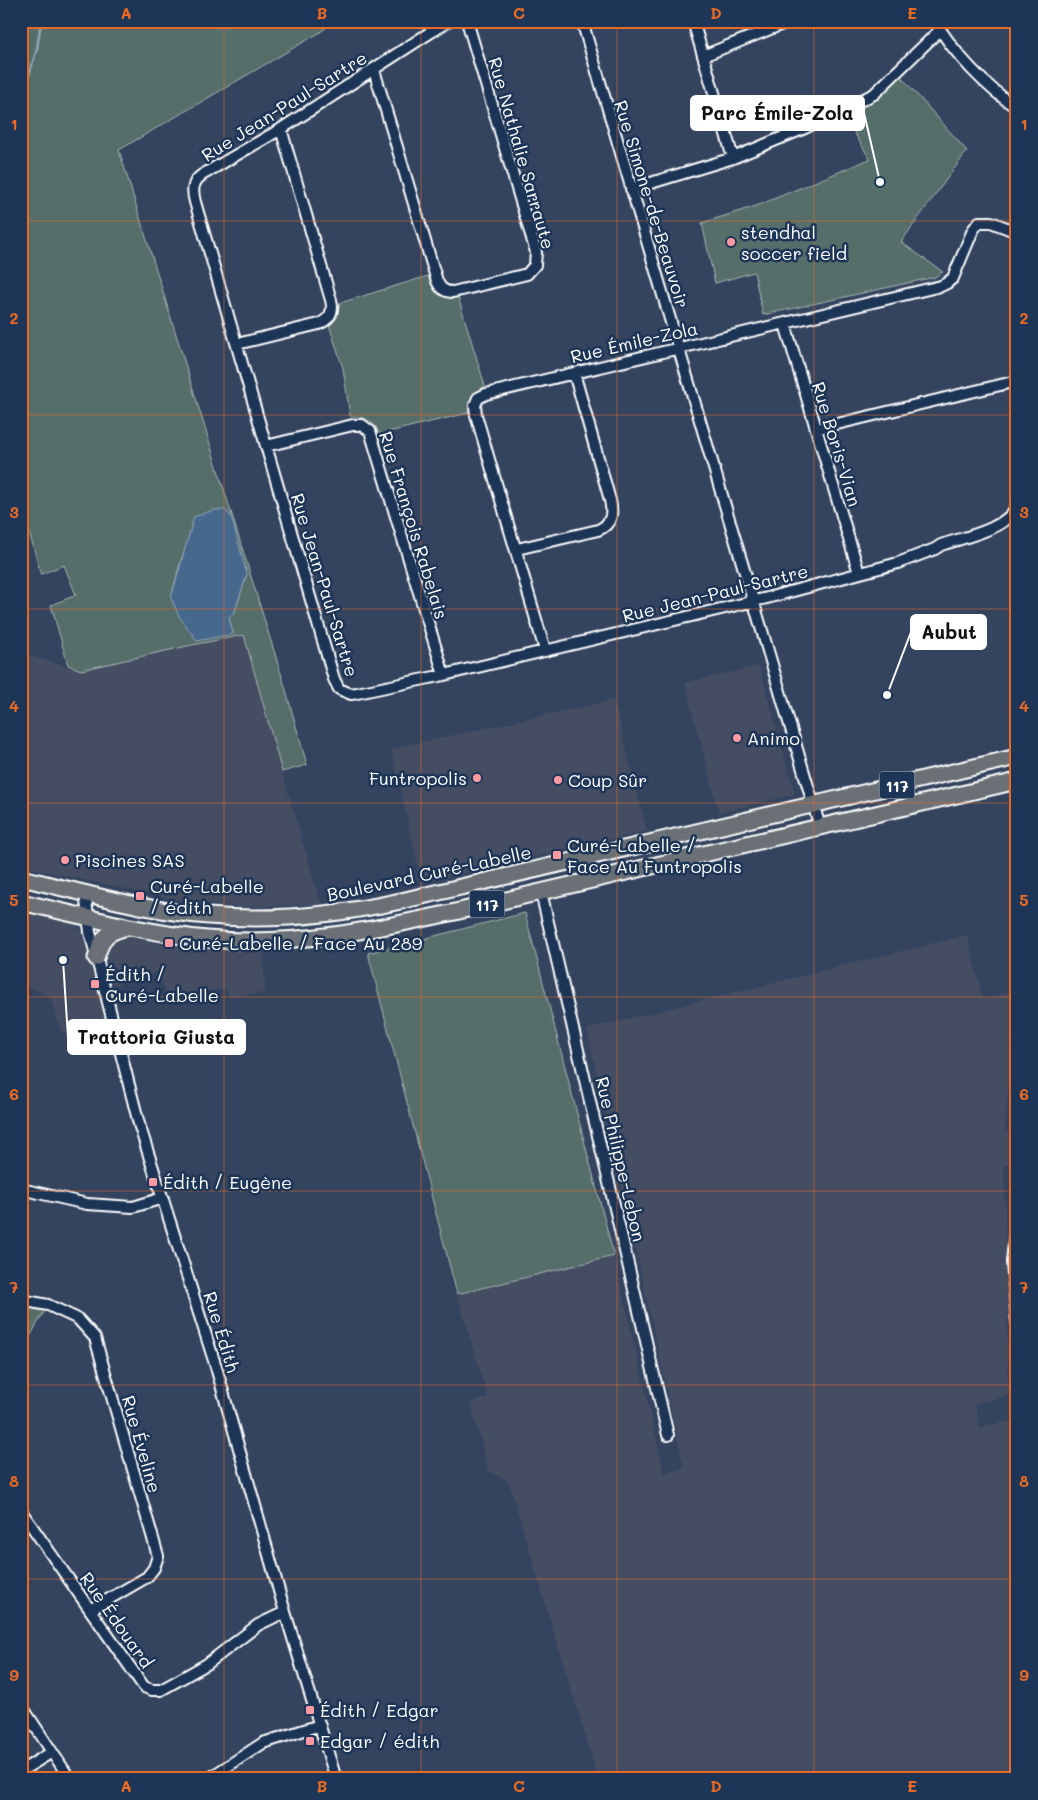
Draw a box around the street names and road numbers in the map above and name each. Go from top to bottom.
street label: Rue Jean-Paul-Sartre [197,45,371,167]
street label: Rue Nathalie Sarraute [483,54,561,252]
street label: Rue Simone-de-Beauvoir [609,97,695,311]
street label: Rue Émile-Zola [568,316,700,368]
street label: Rue Boris-Vian [807,379,867,509]
street label: Rue François Rabelais [374,428,454,622]
street label: Rue Jean-Paul-Sartre [286,490,364,680]
street label: Rue Jean-Paul-Sartre [620,558,810,628]
road number: 117 [880,772,914,798]
street label: Boulevard Curé-Labelle [325,840,533,906]
road number: 117 [470,891,504,918]
street label: Rue Philippe-Lebon [590,1074,652,1244]
street label: Rue Édith [198,1289,246,1375]
street label: Rue Éveline [117,1392,167,1496]
street label: Rue Édouard [75,1567,159,1673]

